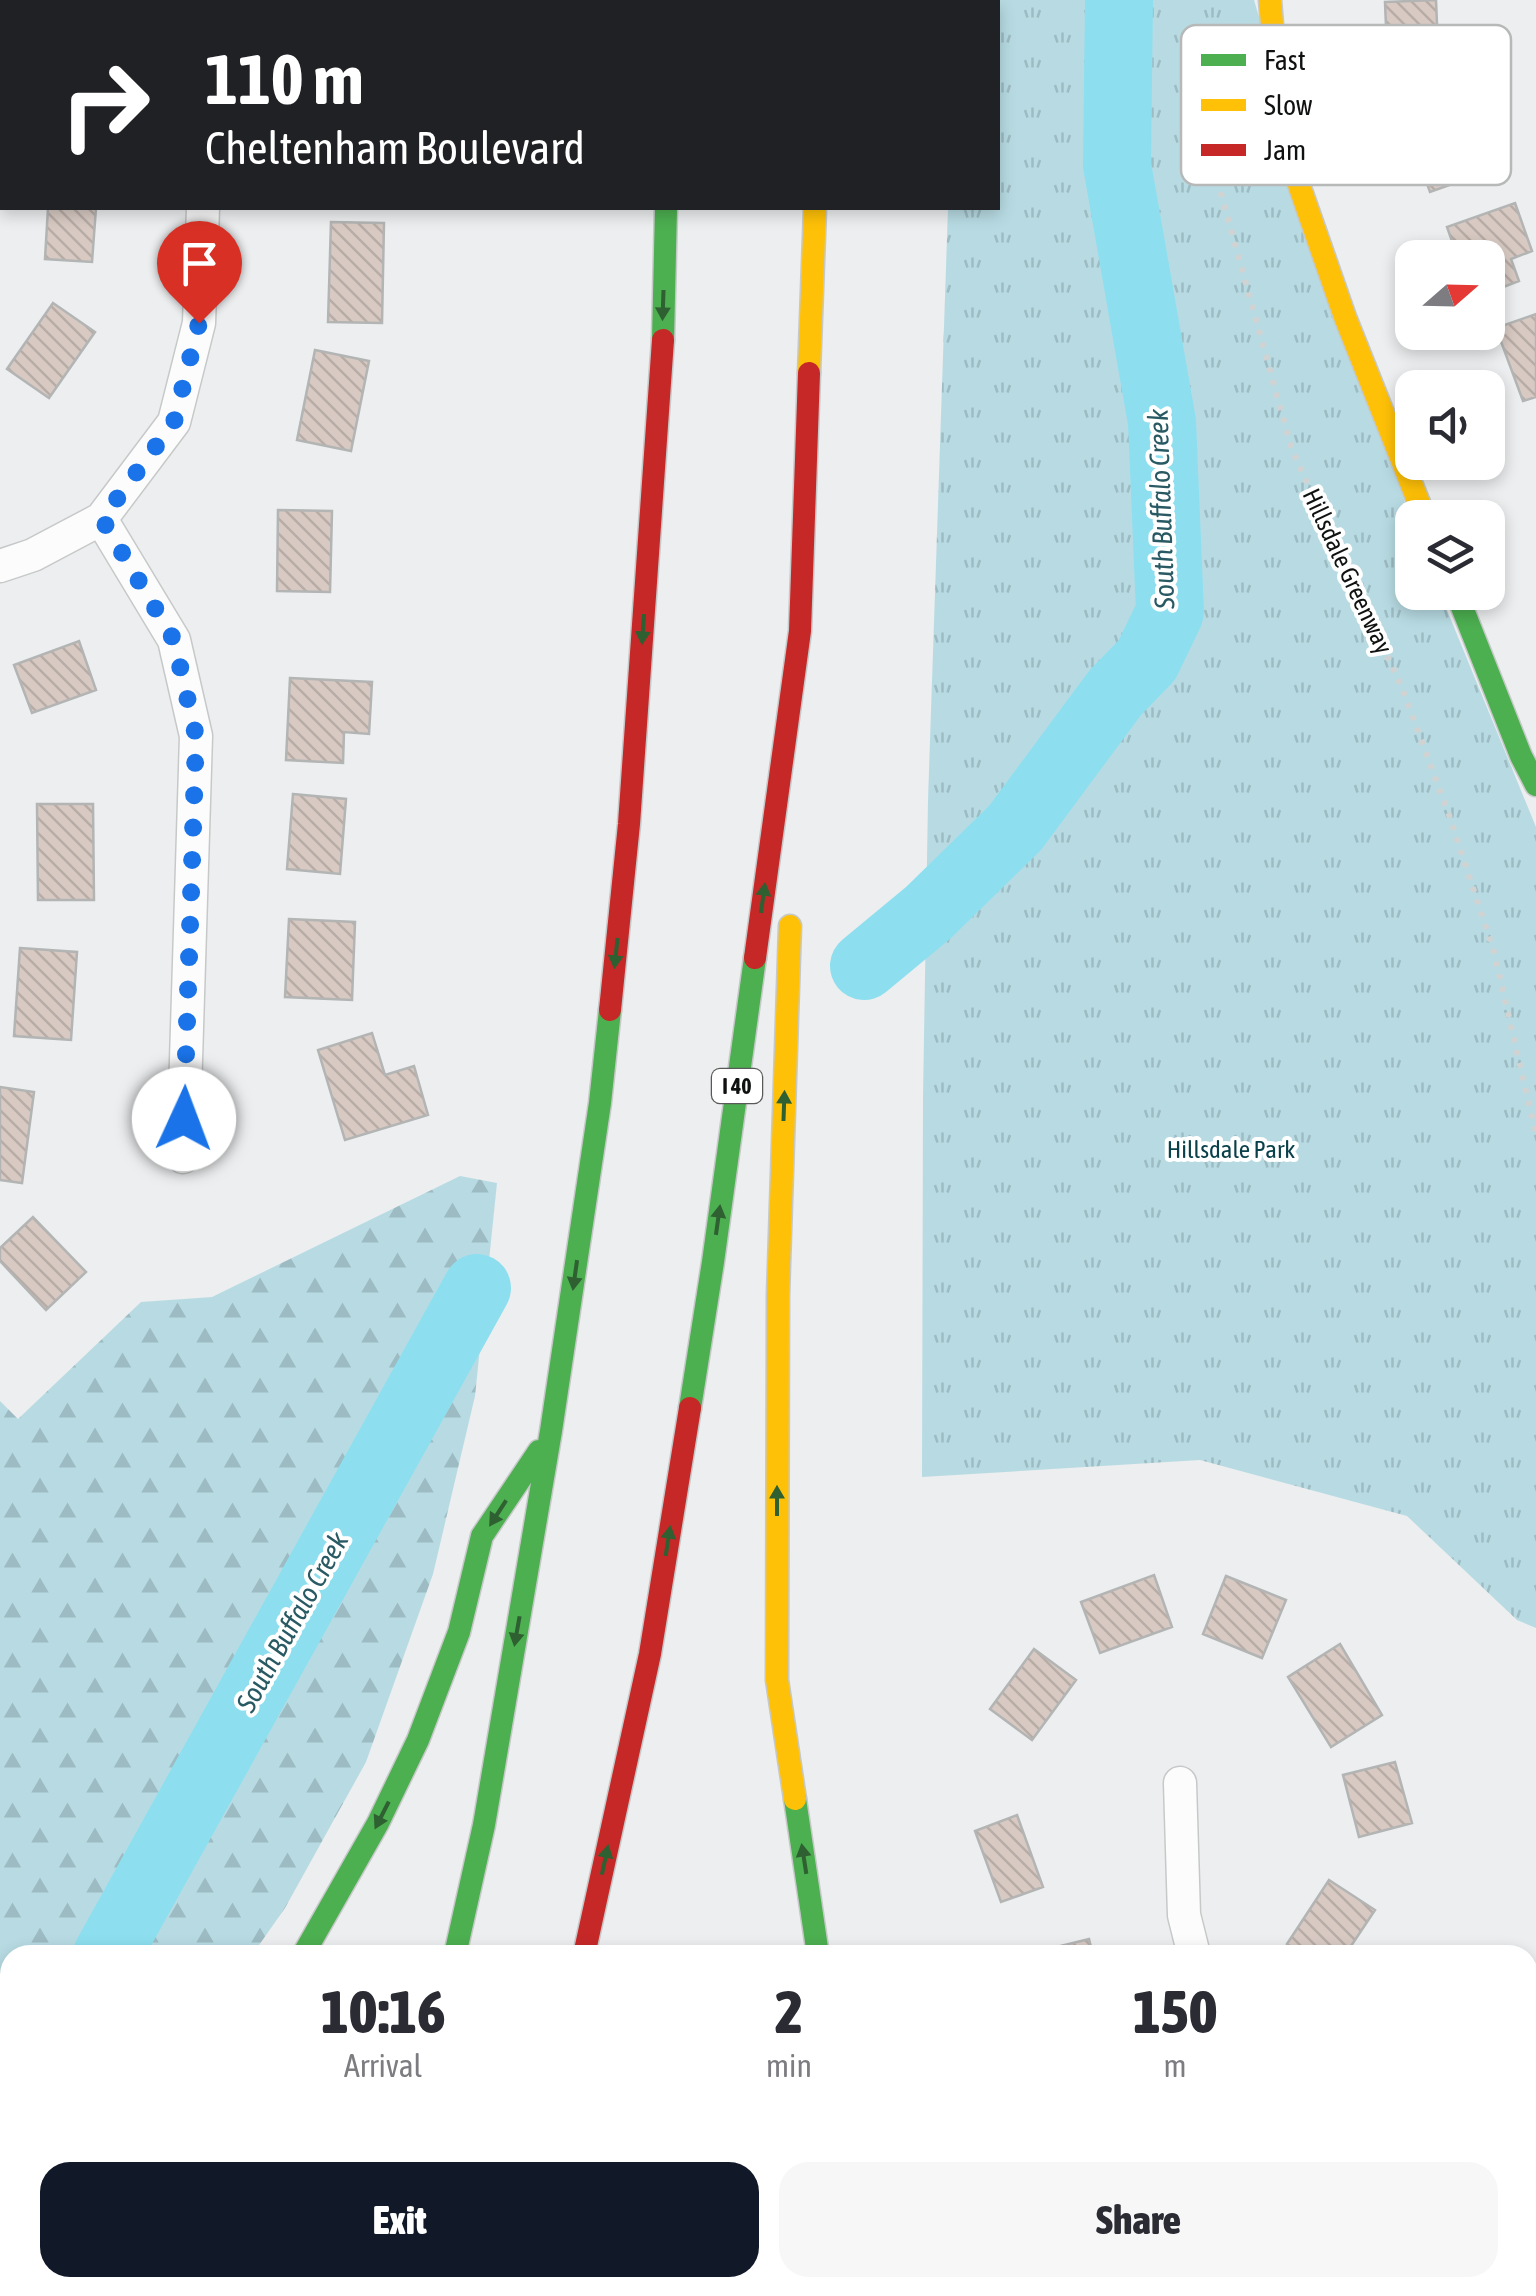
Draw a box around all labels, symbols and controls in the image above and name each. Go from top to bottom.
legend [1181,25,1511,185]
text: 110 m [205,39,364,119]
icon: right [40,40,170,170]
text: Fast [1264,44,1306,76]
text: Slow [1264,89,1313,121]
text: Cheltenham Boulevard [205,122,585,174]
text: Jam [1264,134,1306,166]
pin [157,221,242,324]
icon: arrive [172,236,227,291]
north arrow [1395,240,1505,350]
map controls [1395,240,1505,610]
one-way arrow [655,289,671,321]
button: sound [1395,370,1505,480]
water label: South Buffalo Creek [1141,408,1181,611]
street label: Hillsdale Greenway [1298,484,1398,658]
button: layers [1395,500,1505,610]
one-way arrow [635,614,651,646]
one-way arrow [756,882,772,913]
one-way arrow [607,938,623,969]
position arrow [132,1067,236,1171]
road number: I 40 [712,1069,762,1103]
one-way arrow [777,1089,793,1121]
park label: Hillsdale Park [1167,1135,1295,1163]
one-way arrow [711,1204,727,1235]
one-way arrow [567,1260,583,1292]
one-way arrow [769,1484,785,1516]
one-way arrow [489,1499,507,1527]
one-way arrow [661,1525,677,1556]
water label: South Buffalo Creek [229,1526,355,1718]
one-way arrow [509,1616,524,1647]
one-way arrow [374,1800,391,1829]
one-way arrow [795,1842,811,1874]
one-way arrow [598,1844,613,1875]
text: 10:16 [321,1977,445,2046]
text: 2 [775,1977,803,2046]
text: 150 [1133,1977,1217,2046]
text: Arrival [344,2047,422,2084]
text: min [766,2047,812,2084]
text: m [1163,2047,1187,2084]
button: Exit [40,2162,759,2277]
button: Share [779,2162,1498,2277]

